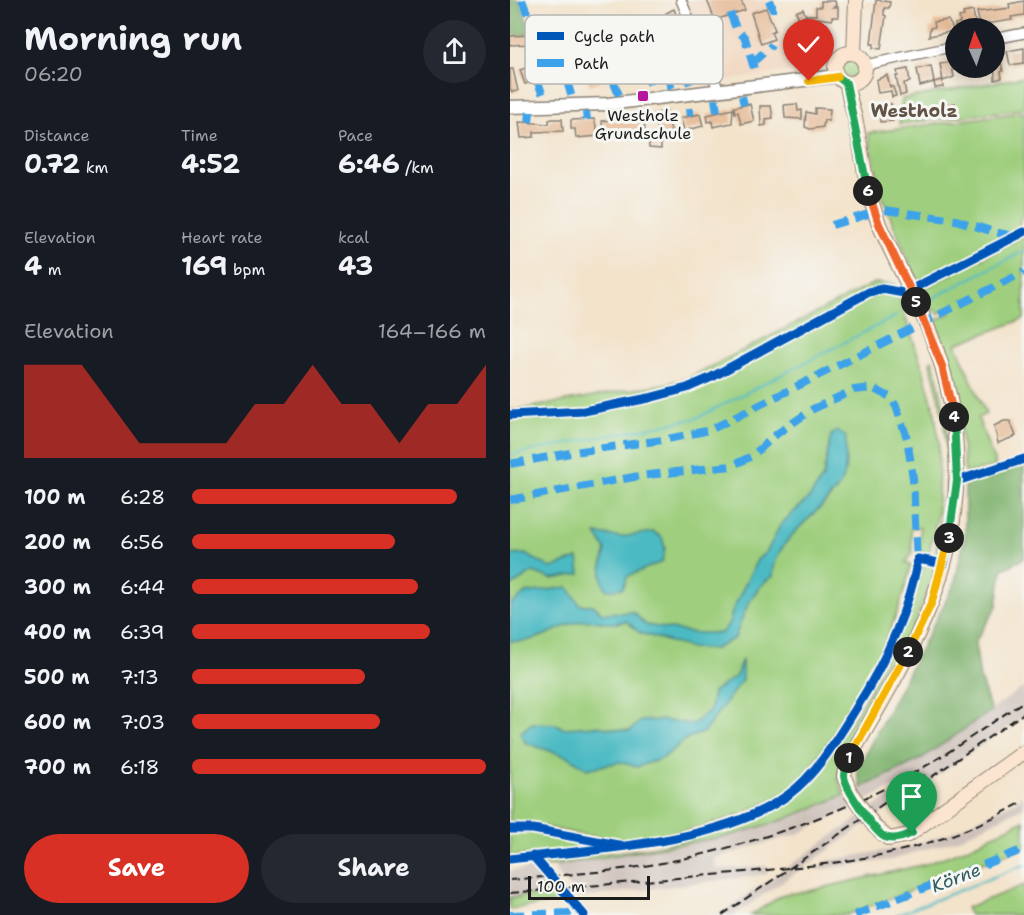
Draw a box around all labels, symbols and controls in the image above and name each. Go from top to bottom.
legend [525,15,723,84]
text: Morning run [24,16,242,61]
north arrow [945,18,1005,78]
map controls [945,18,1005,78]
pin [783,19,834,81]
button: share [423,20,486,83]
text: Cycle path [574,26,655,47]
icon: check [792,28,825,61]
text: Path [574,53,609,74]
text: 06:20 [24,61,83,87]
marker: Westholz Grundschule [636,89,650,103]
district label: Westholz [870,99,958,123]
place label: Westholz Grundschule [595,105,691,144]
text: Distance [24,125,90,146]
text: Time [181,125,218,146]
text: Pace [338,125,373,146]
text: 0.72 [24,146,80,181]
text: 4:52 [181,146,240,181]
text: 6:46 [338,146,400,181]
text: km [80,157,108,178]
text: /km [400,157,434,178]
pin: 6 [853,176,883,206]
text: 6 [862,180,874,201]
text: Elevation [24,227,96,248]
text: Heart rate [181,227,263,248]
text: kcal [338,227,369,248]
text: 4 [24,248,42,283]
text: 169 [181,248,228,283]
text: 43 [338,248,373,283]
text: m [42,259,61,280]
text: bpm [228,259,265,280]
pin: 5 [901,287,931,317]
text: 5 [911,291,921,312]
text: Elevation [24,318,114,344]
text: 164–166 m [378,318,486,344]
pin: 4 [939,402,969,432]
text: 4 [948,406,960,427]
text: 100 m [24,484,86,510]
text: 6:28 [120,484,165,510]
pin: 3 [934,523,964,553]
text: 3 [943,527,955,548]
text: 200 m [24,529,91,555]
text: 6:56 [120,529,164,555]
text: 300 m [24,574,91,600]
text: 6:44 [120,574,165,600]
text: 400 m [24,619,91,645]
text: 6:39 [120,619,165,645]
pin: 2 [893,637,923,667]
text: 2 [902,641,914,662]
text: 500 m [24,664,90,690]
text: 7:13 [120,664,159,690]
text: 600 m [24,709,91,735]
text: 7:03 [120,709,165,735]
pin: 1 [834,743,864,773]
text: 1 [845,747,853,768]
text: 700 m [24,754,91,780]
text: 6:18 [120,754,159,780]
pin [886,771,937,833]
icon: arrive [895,780,928,813]
button: Save [24,834,249,903]
button: Share [261,834,486,903]
water label: Körne [928,858,984,898]
scale bar [528,873,650,900]
text: 100 m [537,876,585,897]

